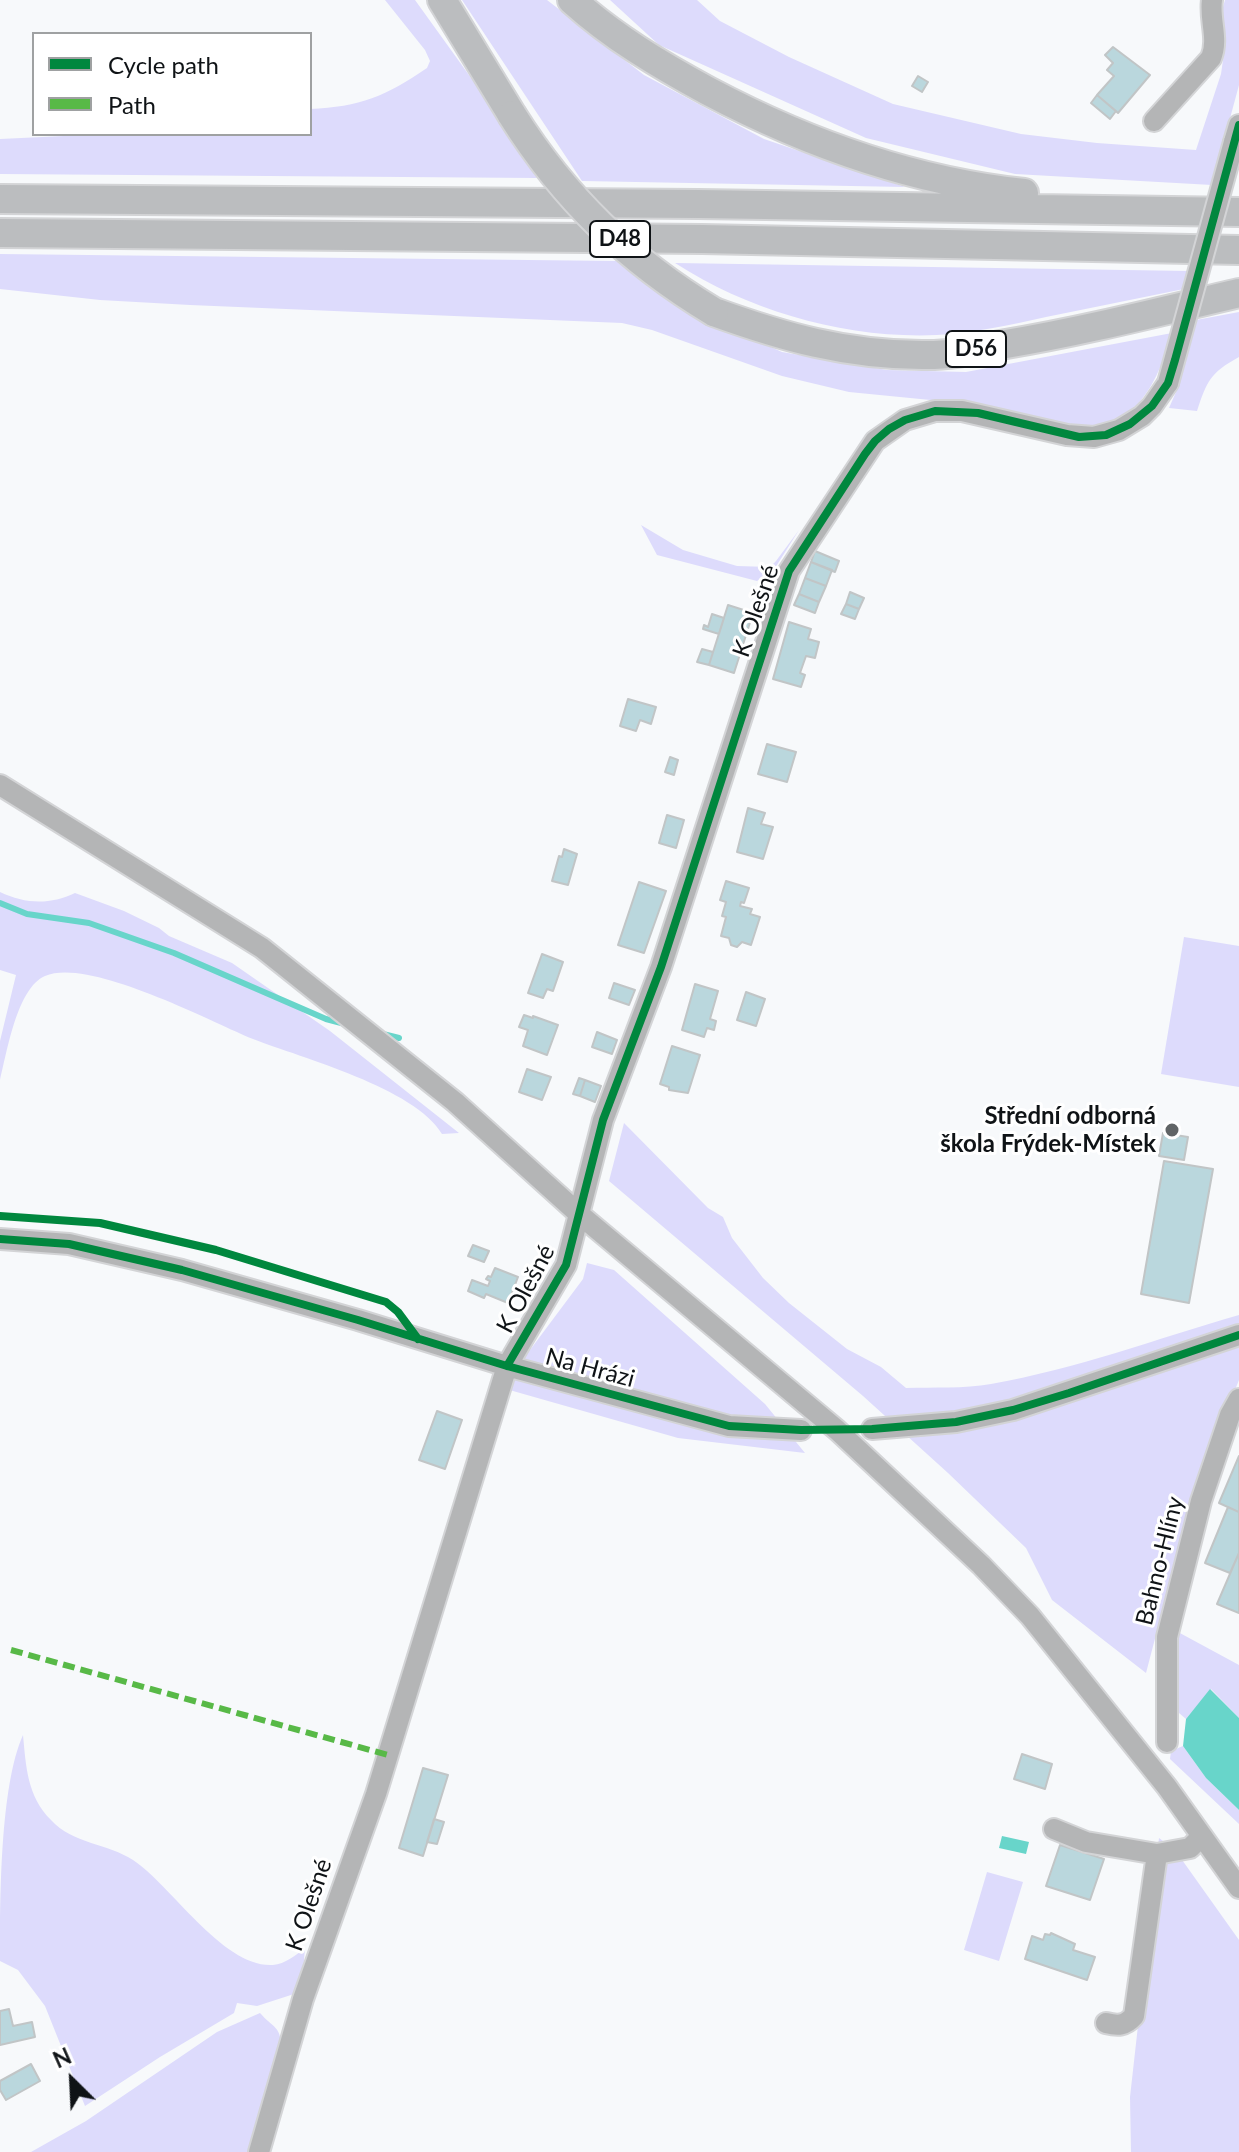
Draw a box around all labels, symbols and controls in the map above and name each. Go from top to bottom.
legend [32,32,312,136]
text: Cycle path [108,50,219,79]
text: Path [108,90,156,119]
road number: D48 [590,221,650,257]
road number: D56 [946,331,1006,367]
street label: K Olešné [727,561,785,661]
place label: Střední odborná škola Frýdek-Místek [940,1102,1156,1158]
marker: Střední odborná škola Frýdek-Místek [1163,1121,1181,1139]
street label: K Olešné [491,1240,561,1338]
street label: Na Hrázi [542,1342,638,1394]
street label: Bahno-Hlíny [1130,1494,1190,1628]
street label: K Olešné [280,1855,338,1955]
north arrow [32,2040,112,2120]
text: N [49,2042,75,2073]

